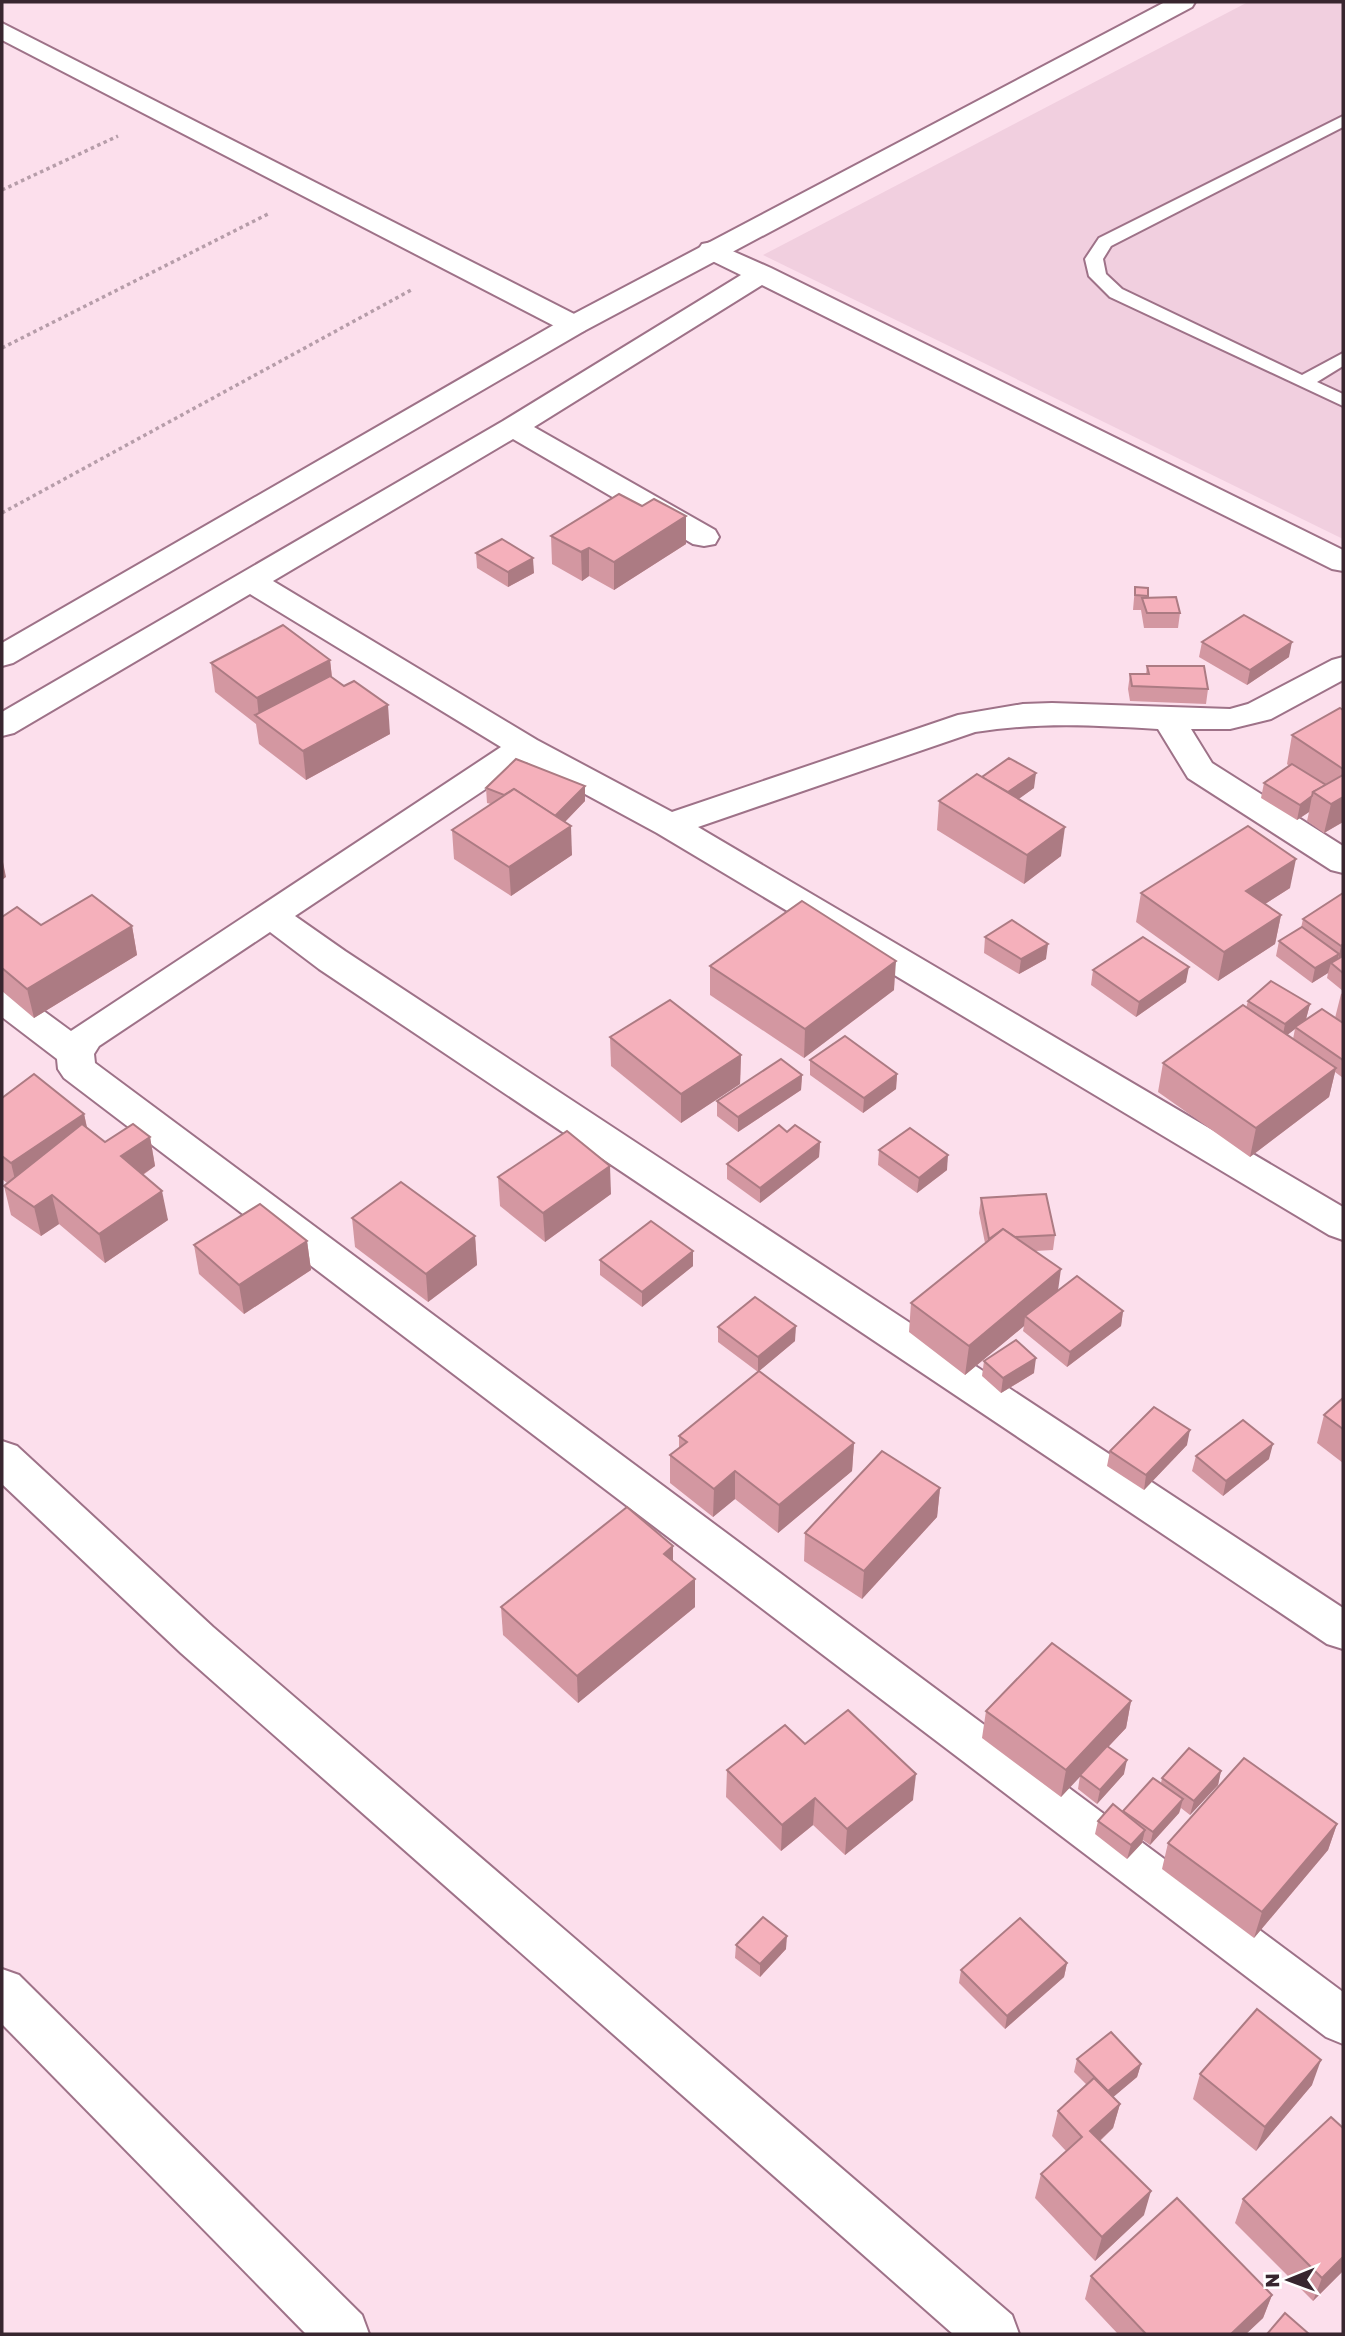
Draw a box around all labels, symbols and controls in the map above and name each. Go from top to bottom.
north arrow [1254,2245,1324,2315]
text: N [1260,2273,1283,2288]

